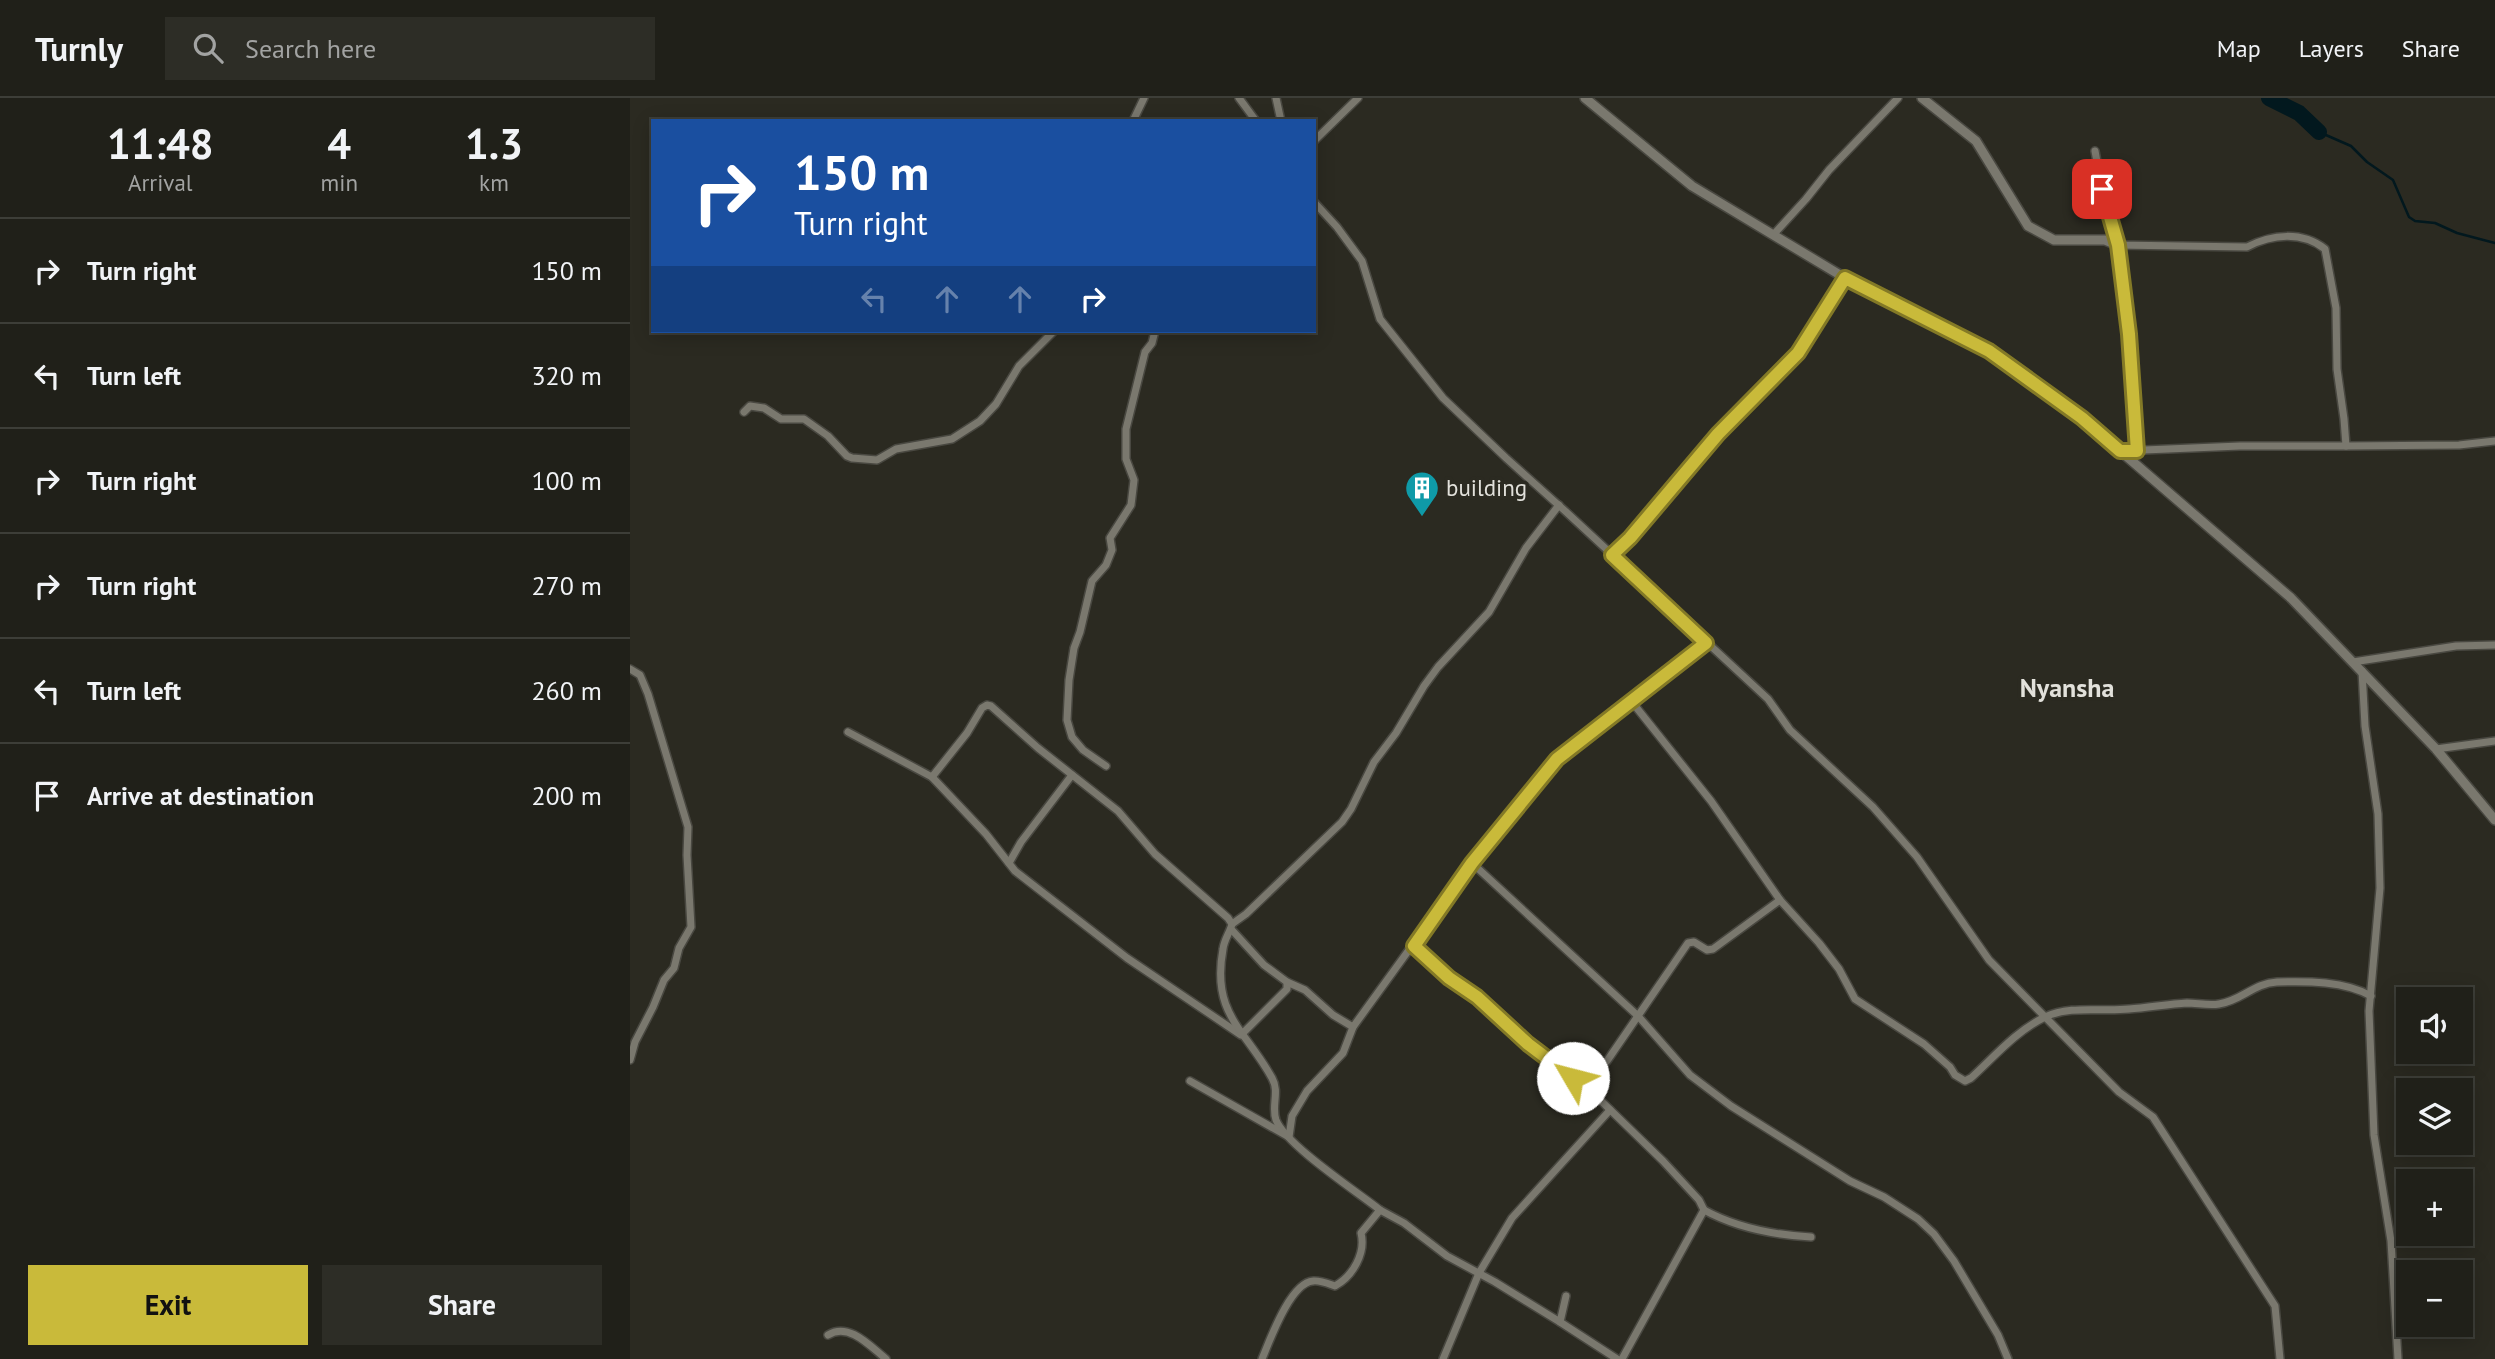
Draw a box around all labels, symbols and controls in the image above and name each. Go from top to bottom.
search box [165,17,655,80]
text: Turnly [35,27,123,70]
icon: search [189,29,227,67]
text: Search here [245,32,376,65]
text: Map [2217,33,2261,64]
text: Layers [2299,33,2364,64]
text: Share [2402,33,2460,64]
text: 11:48 [107,116,214,171]
text: 4 [327,116,351,171]
text: 1.3 [465,116,523,171]
text: 150 m [794,140,929,204]
icon: right [679,147,770,238]
pin [2072,159,2132,219]
text: Arrival [128,168,193,197]
text: min [321,168,358,197]
text: km [479,168,509,197]
icon: arrive [2083,170,2121,208]
text: Turn right [794,202,928,244]
icon: right [28,252,66,290]
text: Turn right [87,254,196,287]
text: 150 m [531,254,602,287]
icon: left [855,280,893,318]
icon: ahead [928,280,966,318]
icon: ahead [1001,280,1039,318]
icon: right [1074,280,1112,318]
icon: left [28,357,66,395]
text: Turn left [87,359,181,392]
text: 320 m [531,359,602,392]
icon: right [28,462,66,500]
text: Turn right [87,464,196,497]
text: 100 m [531,464,602,497]
building icon: building [1403,469,1441,518]
place label: building [1446,473,1527,502]
icon: right [28,567,66,605]
text: Turn right [87,569,196,602]
text: 270 m [531,569,602,602]
district label: Nyansha [2020,671,2114,704]
icon: left [28,672,66,710]
text: Turn left [87,674,181,707]
text: 260 m [531,674,602,707]
icon: arrive [28,777,66,815]
text: Arrive at destination [87,779,314,812]
text: 200 m [531,779,602,812]
map controls [2396,987,2473,1337]
button: sound [2396,987,2473,1064]
position arrow [1536,1041,1610,1115]
button: layers [2396,1078,2473,1155]
button: + [2396,1169,2473,1246]
button: − [2396,1260,2473,1337]
button: Exit [28,1265,308,1345]
button: Share [322,1265,602,1345]

